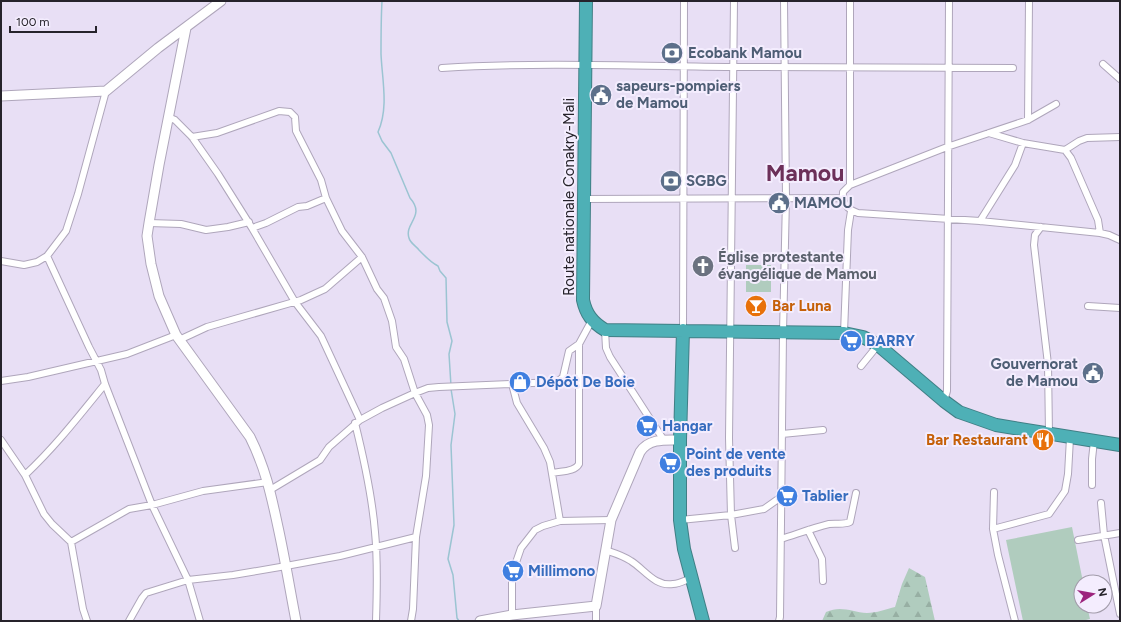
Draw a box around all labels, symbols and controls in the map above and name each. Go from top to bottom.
scale bar [10,8,96,34]
text: 100 m [16,15,50,29]
bank icon: Ecobank Mamou [659,40,685,66]
place label: Ecobank Mamou [688,44,802,62]
place label: sapeurs-pompiers de Mamou [616,77,740,112]
public building icon: sapeurs-pompiers de Mamou [588,82,614,108]
street label: Route nationale Conakry-Mali [560,98,578,296]
district label: Mamou [766,159,844,187]
bank icon: SGBG [658,168,684,194]
place label: SGBG [686,172,727,190]
public building icon: MAMOU [766,190,792,216]
place label: MAMOU [794,194,853,212]
place label: Église protestante évangélique de Mamou [718,248,877,283]
church icon: Église protestante évangélique de Mamou [690,253,716,279]
bar icon: Bar Luna [743,293,769,319]
place label: Bar Luna [772,297,832,315]
supermarket icon: BARRY [838,328,864,354]
place label: BARRY [866,332,915,350]
place label: Gouvernorat de Mamou [991,355,1078,390]
public building icon: Gouvernorat de Mamou [1080,360,1106,386]
shop icon: Dépôt De Boie [507,369,533,395]
place label: Dépôt De Boie [536,373,635,391]
supermarket icon: Hangar [634,413,660,439]
place label: Hangar [662,417,713,435]
restaurant icon: Bar Restaurant [1030,427,1056,453]
place label: Bar Restaurant [926,431,1028,449]
place label: Point de vente des produits [686,445,786,480]
supermarket icon: Point de vente des produits [657,450,683,476]
supermarket icon: Tablier [774,483,800,509]
place label: Tablier [802,487,849,505]
supermarket icon: Millimono [500,558,526,584]
place label: Millimono [528,562,595,580]
north arrow [1073,574,1113,614]
text: N [1095,587,1110,598]

